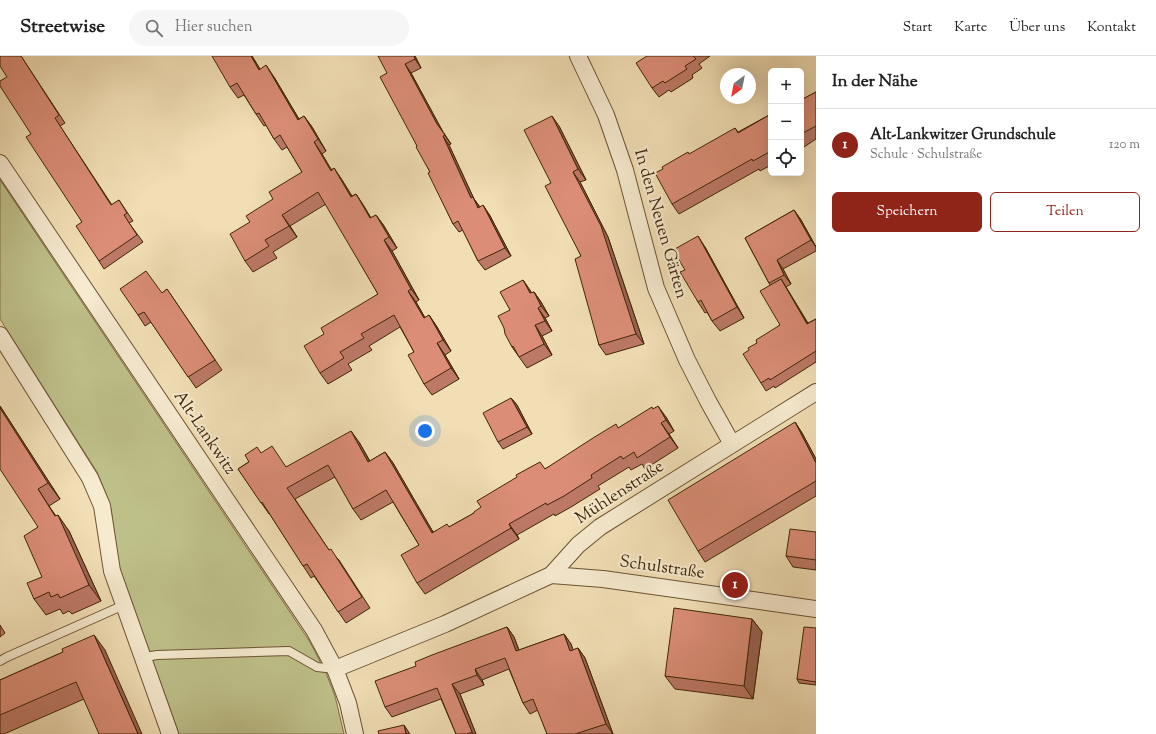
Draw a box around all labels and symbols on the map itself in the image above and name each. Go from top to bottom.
north arrow [720,68,756,104]
street label: In den Neuen Gärten [627,146,693,302]
street label: Alt-Lankwitz [167,386,241,480]
your location [415,421,435,441]
street label: Mühlenstraße [571,455,669,531]
street label: Schulstraße [618,550,706,586]
pin: 1 [722,570,748,600]

